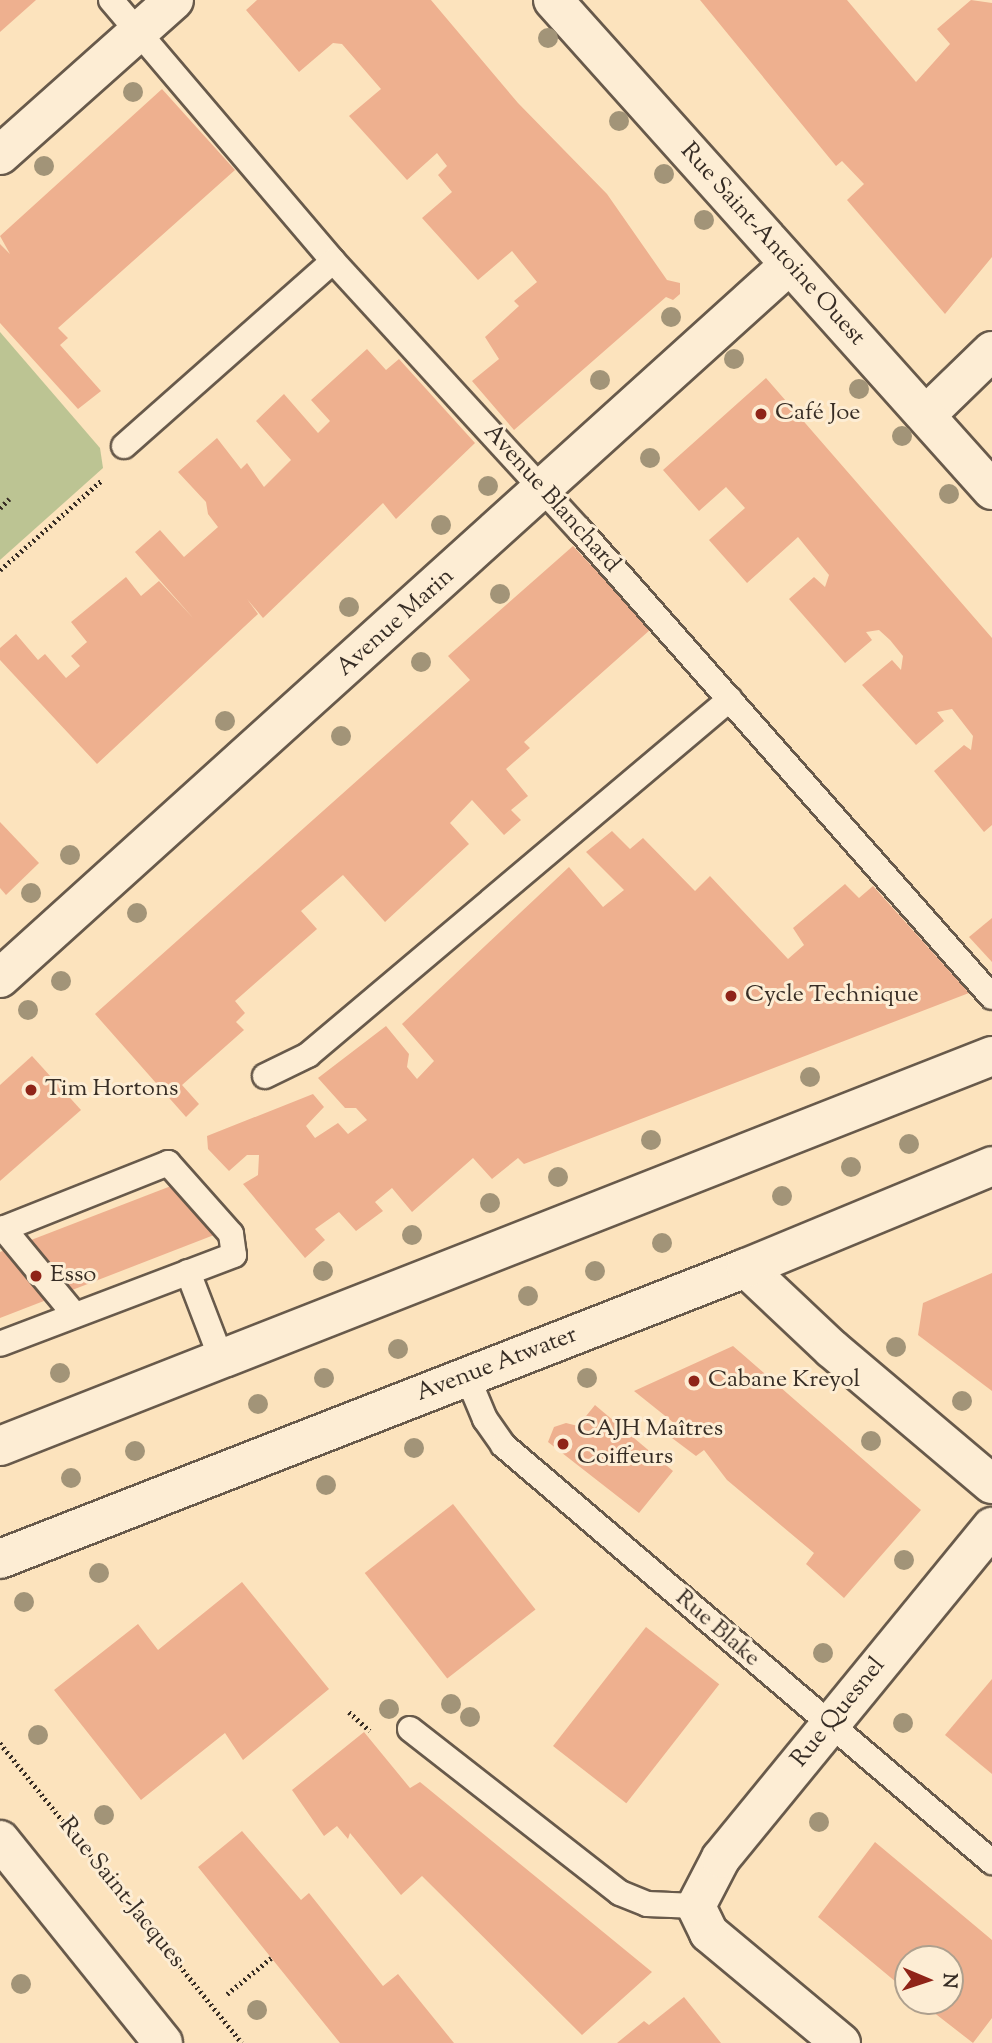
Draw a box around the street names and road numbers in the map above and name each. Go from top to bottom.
street label: Rue Saint-Antoine Ouest [673,138,871,352]
street label: Avenue Blanchard [477,419,625,579]
street label: Avenue Marin [331,563,461,683]
street label: Avenue Atwater [413,1321,581,1409]
street label: Rue Blake [669,1584,765,1674]
street label: Rue Quesnel [786,1652,892,1774]
street label: Rue Saint-Jacques [52,1812,190,1974]

